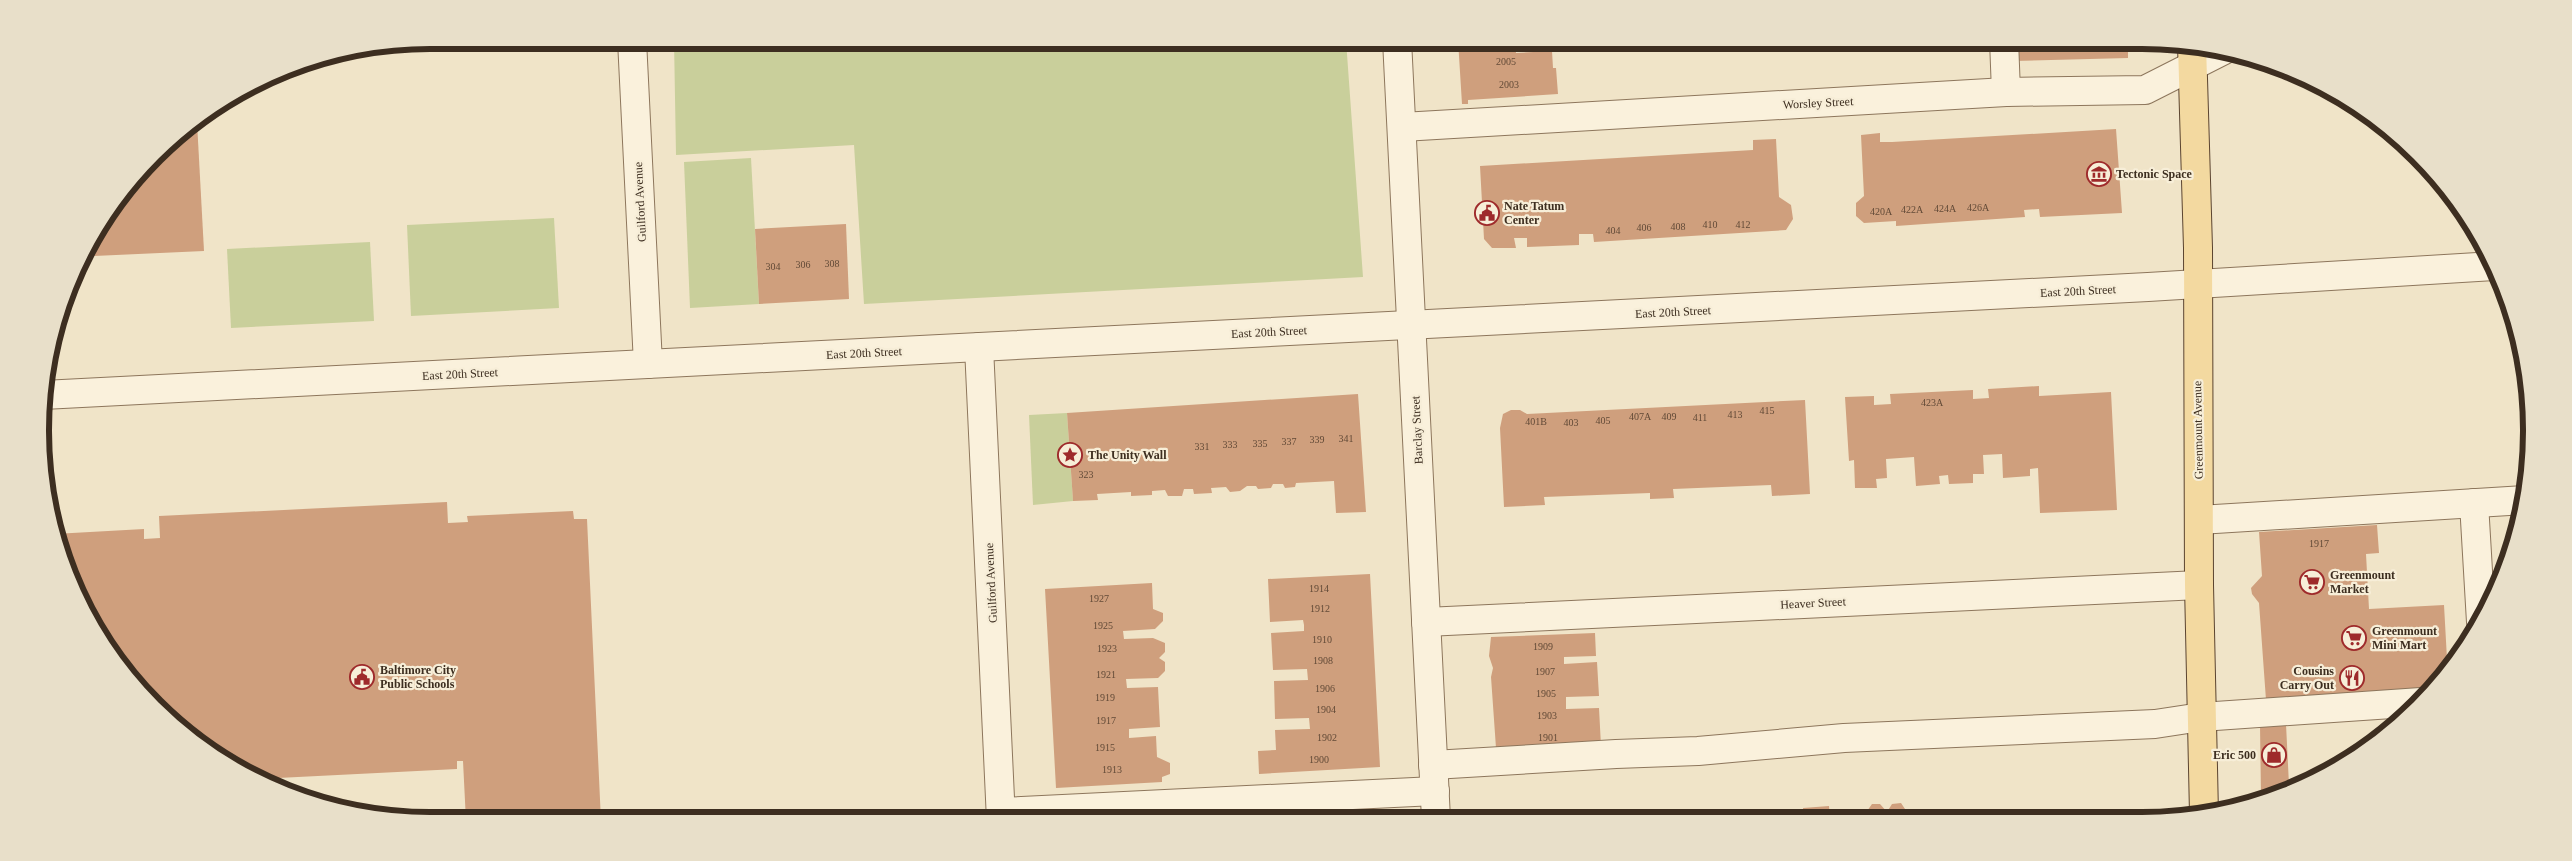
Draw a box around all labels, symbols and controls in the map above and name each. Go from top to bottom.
house number: 2005 [1496,56,1516,67]
house number: 2003 [1499,79,1519,90]
street label: Worsley Street [1782,94,1854,112]
museum icon: Tectonic Space [2086,161,2112,187]
street label: Guilford Avenue [631,162,649,242]
place label: Tectonic Space [2116,167,2193,181]
place label: Nate Tatum Center [1504,199,1564,227]
public building icon: Nate Tatum Center [1474,200,1500,226]
house number: 426A [1967,202,1990,213]
house number: 424A [1934,203,1957,214]
house number: 422A [1901,204,1924,215]
house number: 420A [1870,206,1893,217]
house number: 410 [1703,219,1718,230]
house number: 412 [1736,219,1751,230]
house number: 408 [1671,221,1686,232]
house number: 406 [1637,222,1652,233]
house number: 404 [1606,225,1621,236]
house number: 308 [825,258,840,269]
house number: 306 [796,259,811,270]
house number: 304 [766,261,781,272]
street label: East 20th Street [2040,282,2117,300]
street label: East 20th Street [1635,303,1712,321]
street label: East 20th Street [1231,323,1308,341]
street label: East 20th Street [826,344,903,362]
street label: East 20th Street [422,365,499,383]
street label: Greenmount Avenue [2190,381,2206,479]
street label: Barclay Street [1408,395,1426,464]
house number: 423A [1921,397,1944,408]
house number: 415 [1760,405,1775,416]
house number: 413 [1728,409,1743,420]
house number: 407A [1629,411,1652,422]
house number: 409 [1662,411,1677,422]
house number: 411 [1693,412,1707,423]
house number: 405 [1596,415,1611,426]
house number: 401B [1525,416,1547,427]
house number: 403 [1564,417,1579,428]
house number: 341 [1339,433,1354,444]
house number: 339 [1310,434,1325,445]
house number: 337 [1282,436,1297,447]
house number: 335 [1253,438,1268,449]
house number: 333 [1223,439,1238,450]
house number: 331 [1195,441,1210,452]
place icon: The Unity Wall [1057,442,1083,468]
place label: The Unity Wall [1088,448,1167,462]
house number: 323 [1079,469,1094,480]
house number: 1917 [2309,538,2329,549]
street label: Guilford Avenue [982,543,1000,623]
place label: Greenmount Market [2330,568,2395,596]
supermarket icon: Greenmount Market [2299,569,2325,595]
house number: 1914 [1309,583,1329,594]
house number: 1927 [1089,593,1109,604]
street label: Heaver Street [1780,594,1847,612]
house number: 1912 [1310,603,1330,614]
house number: 1925 [1093,620,1113,631]
place label: Greenmount Mini Mart [2372,624,2437,652]
supermarket icon: Greenmount Mini Mart [2341,625,2367,651]
house number: 1910 [1312,634,1332,645]
house number: 1909 [1533,641,1553,652]
house number: 1923 [1097,643,1117,654]
house number: 1908 [1313,655,1333,666]
place label: Baltimore City Public Schools [380,663,456,691]
public building icon: Baltimore City Public Schools [349,664,375,690]
place label: Cousins Carry Out [2280,664,2334,692]
restaurant icon: Cousins Carry Out [2339,665,2365,691]
house number: 1907 [1535,666,1555,677]
house number: 1921 [1096,669,1116,680]
house number: 1906 [1315,683,1335,694]
house number: 1905 [1536,688,1556,699]
house number: 1919 [1095,692,1115,703]
house number: 1904 [1316,704,1336,715]
house number: 1903 [1537,710,1557,721]
house number: 1917 [1096,715,1116,726]
house number: 1902 [1317,732,1337,743]
house number: 1901 [1538,732,1558,743]
house number: 1915 [1095,742,1115,753]
shop icon: Eric 500 [2261,742,2287,768]
place label: Eric 500 [2213,748,2256,762]
house number: 1900 [1309,754,1329,765]
house number: 1913 [1102,764,1122,775]

